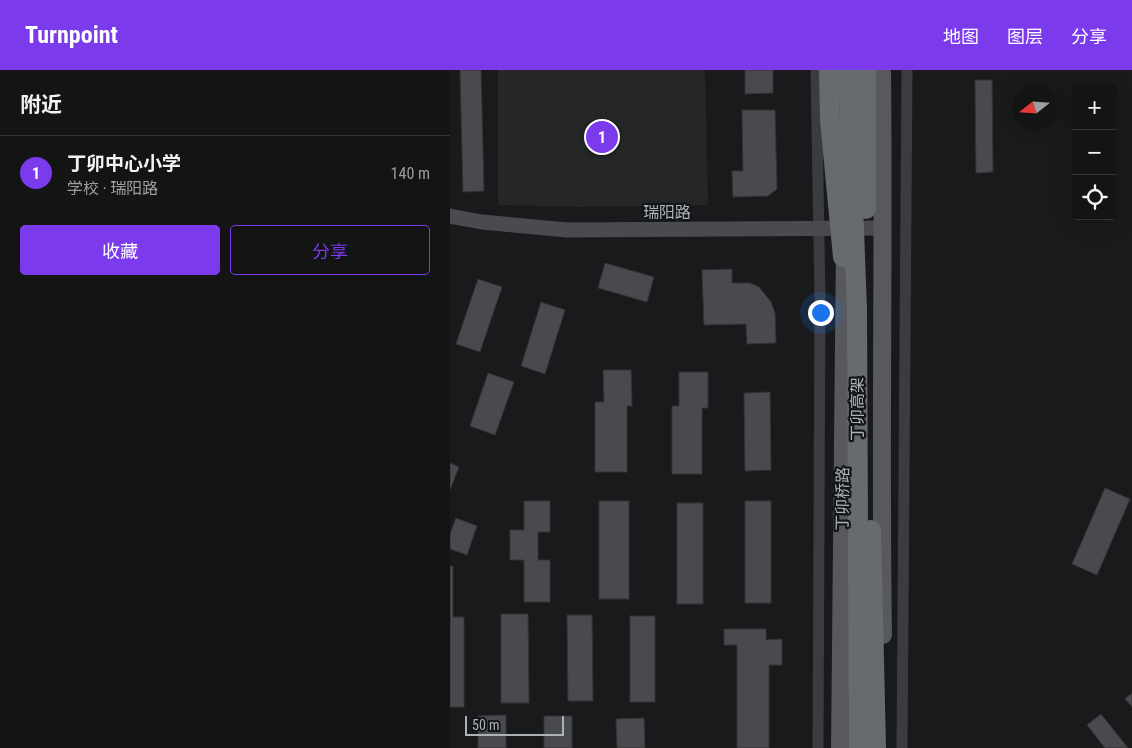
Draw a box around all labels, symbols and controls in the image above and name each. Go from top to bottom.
text: Turnpoint [25,21,118,49]
text: 地图 [943,26,979,47]
text: 图层 [1007,26,1043,47]
text: 分享 [1071,26,1107,47]
north arrow [1012,85,1057,130]
map controls [1072,85,1117,220]
button: + [1072,85,1117,130]
text: 附近 [20,93,62,117]
pin: 1 [586,118,618,156]
button: − [1072,130,1117,175]
text: 丁卯中心小学 [67,152,181,175]
text: 1 [32,164,40,183]
text: 140 m [391,164,430,183]
button: locate [1072,175,1117,220]
text: 学校 · 瑞阳路 [67,179,158,198]
street label: 瑞阳路 [643,203,691,222]
button: 收藏 [20,225,220,275]
button: 分享 [230,225,430,275]
your location [808,300,834,326]
street label: 丁卯高架 [848,377,867,441]
street label: 丁卯桥路 [832,467,853,531]
scale bar [465,713,564,736]
text: 50 m [472,717,500,733]

